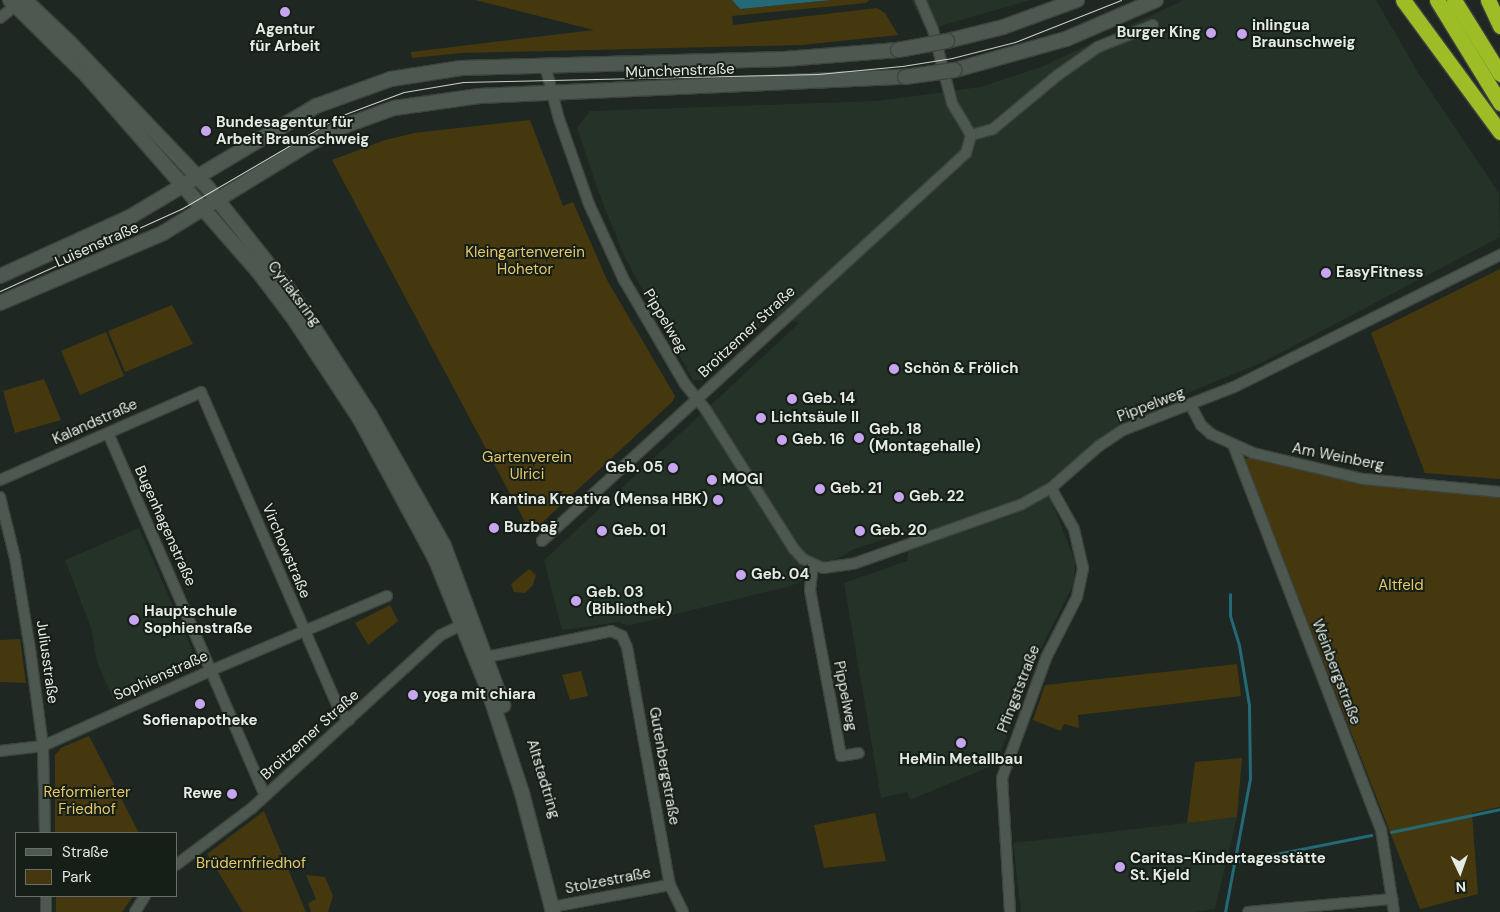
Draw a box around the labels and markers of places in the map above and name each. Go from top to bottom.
marker: Agentur für Arbeit [279,6,291,18]
place label: inlingua Braunschweig [1252,16,1355,51]
place label: Agentur für Arbeit [250,20,320,55]
place label: Burger King [1117,24,1201,42]
marker: Burger King [1205,27,1217,39]
marker: inlingua Braunschweig [1236,28,1248,40]
place label: Bundesagentur für Arbeit Braunschweig [216,113,369,148]
marker: Bundesagentur für Arbeit Braunschweig [200,125,212,137]
place label: EasyFitness [1336,264,1423,282]
marker: EasyFitness [1320,267,1332,279]
place label: Schön & Frölich [904,360,1019,378]
marker: Schön & Frölich [888,363,900,375]
place label: Geb. 14 [802,390,855,408]
marker: Geb. 14 [786,393,798,405]
place label: Lichtsäule II [771,409,859,427]
marker: Lichtsäule II [755,412,767,424]
place label: Geb. 18 (Montagehalle) [869,420,981,455]
place label: Geb. 16 [792,431,845,449]
marker: Geb. 18 (Montagehalle) [853,432,865,444]
marker: Geb. 16 [776,434,788,446]
place label: Geb. 05 [605,459,663,477]
marker: Geb. 05 [667,462,679,474]
place label: MOGI [722,471,763,489]
marker: MOGI [706,474,718,486]
place label: Geb. 21 [830,480,882,498]
marker: Geb. 21 [814,483,826,495]
place label: Geb. 22 [909,488,964,506]
place label: Kantina Kreativa (Mensa HBK) [490,491,708,509]
marker: Geb. 22 [893,491,905,503]
marker: Kantina Kreativa (Mensa HBK) [712,494,724,506]
place label: Buzbağ [504,519,558,537]
marker: Buzbağ [488,522,500,534]
place label: Geb. 01 [612,522,666,540]
place label: Geb. 20 [870,522,927,540]
marker: Geb. 01 [596,525,608,537]
marker: Geb. 20 [854,525,866,537]
place label: Geb. 04 [751,566,809,584]
marker: Geb. 04 [735,569,747,581]
place label: Geb. 03 (Bibliothek) [586,583,672,618]
marker: Geb. 03 (Bibliothek) [570,595,582,607]
place label: Hauptschule Sophienstraße [144,602,252,637]
marker: Hauptschule Sophienstraße [128,614,140,626]
place label: yoga mit chiara [423,686,536,704]
marker: yoga mit chiara [407,689,419,701]
marker: Sofienapotheke [194,698,206,710]
place label: Sofienapotheke [143,712,257,730]
marker: HeMin Metallbau [955,737,967,749]
place label: HeMin Metallbau [899,751,1023,769]
place label: Rewe [183,785,222,803]
marker: Rewe [226,788,238,800]
place label: Caritas-Kindertagesstätte St. Kjeld [1130,849,1326,884]
marker: Caritas-Kindertagesstätte St. Kjeld [1114,861,1126,873]

